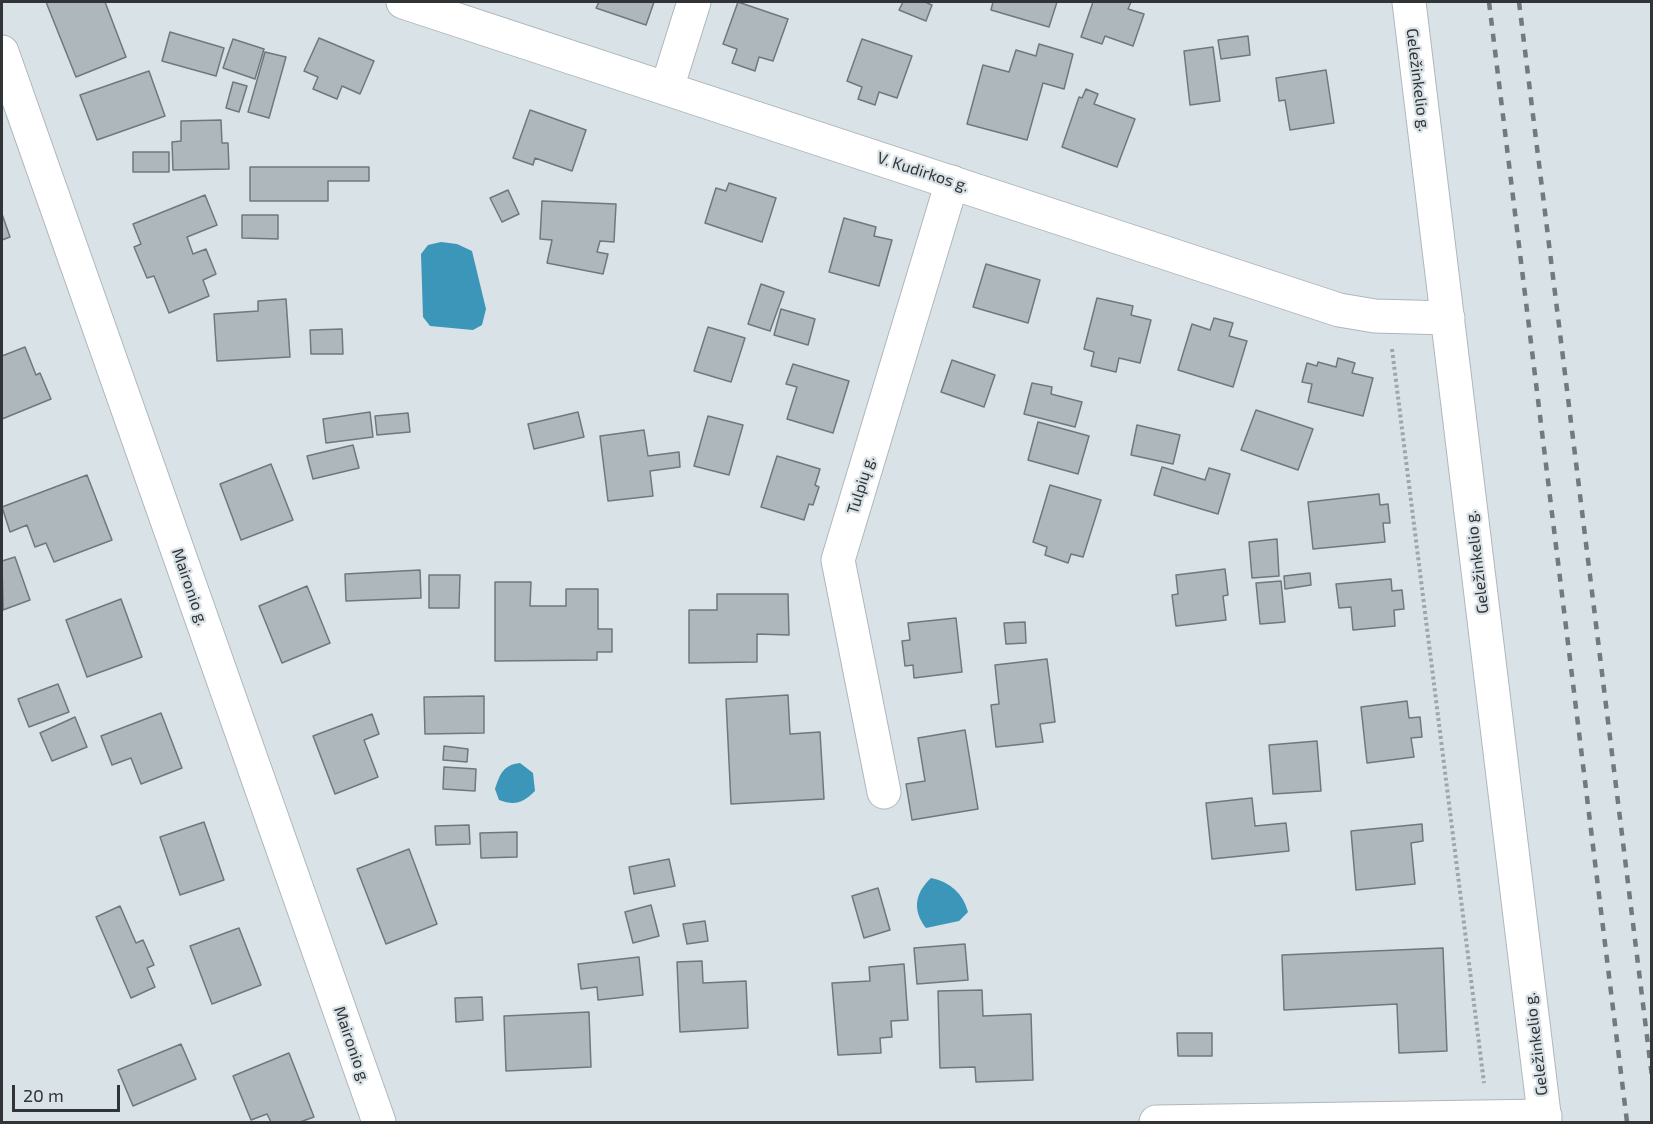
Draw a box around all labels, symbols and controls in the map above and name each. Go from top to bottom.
street label: Geležinkelio g. [1402,27,1434,133]
street label: V. Kudirkos g. [875,148,971,196]
street label: Tulpių g. [843,453,879,517]
street label: Geležinkelio g. [1461,509,1493,615]
street label: Maironio g. [168,546,212,628]
street label: Geležinkelio g. [1520,991,1552,1097]
street label: Maironio g. [330,1004,374,1086]
scale bar [15,1073,123,1111]
text: 20 m [23,1084,64,1106]

